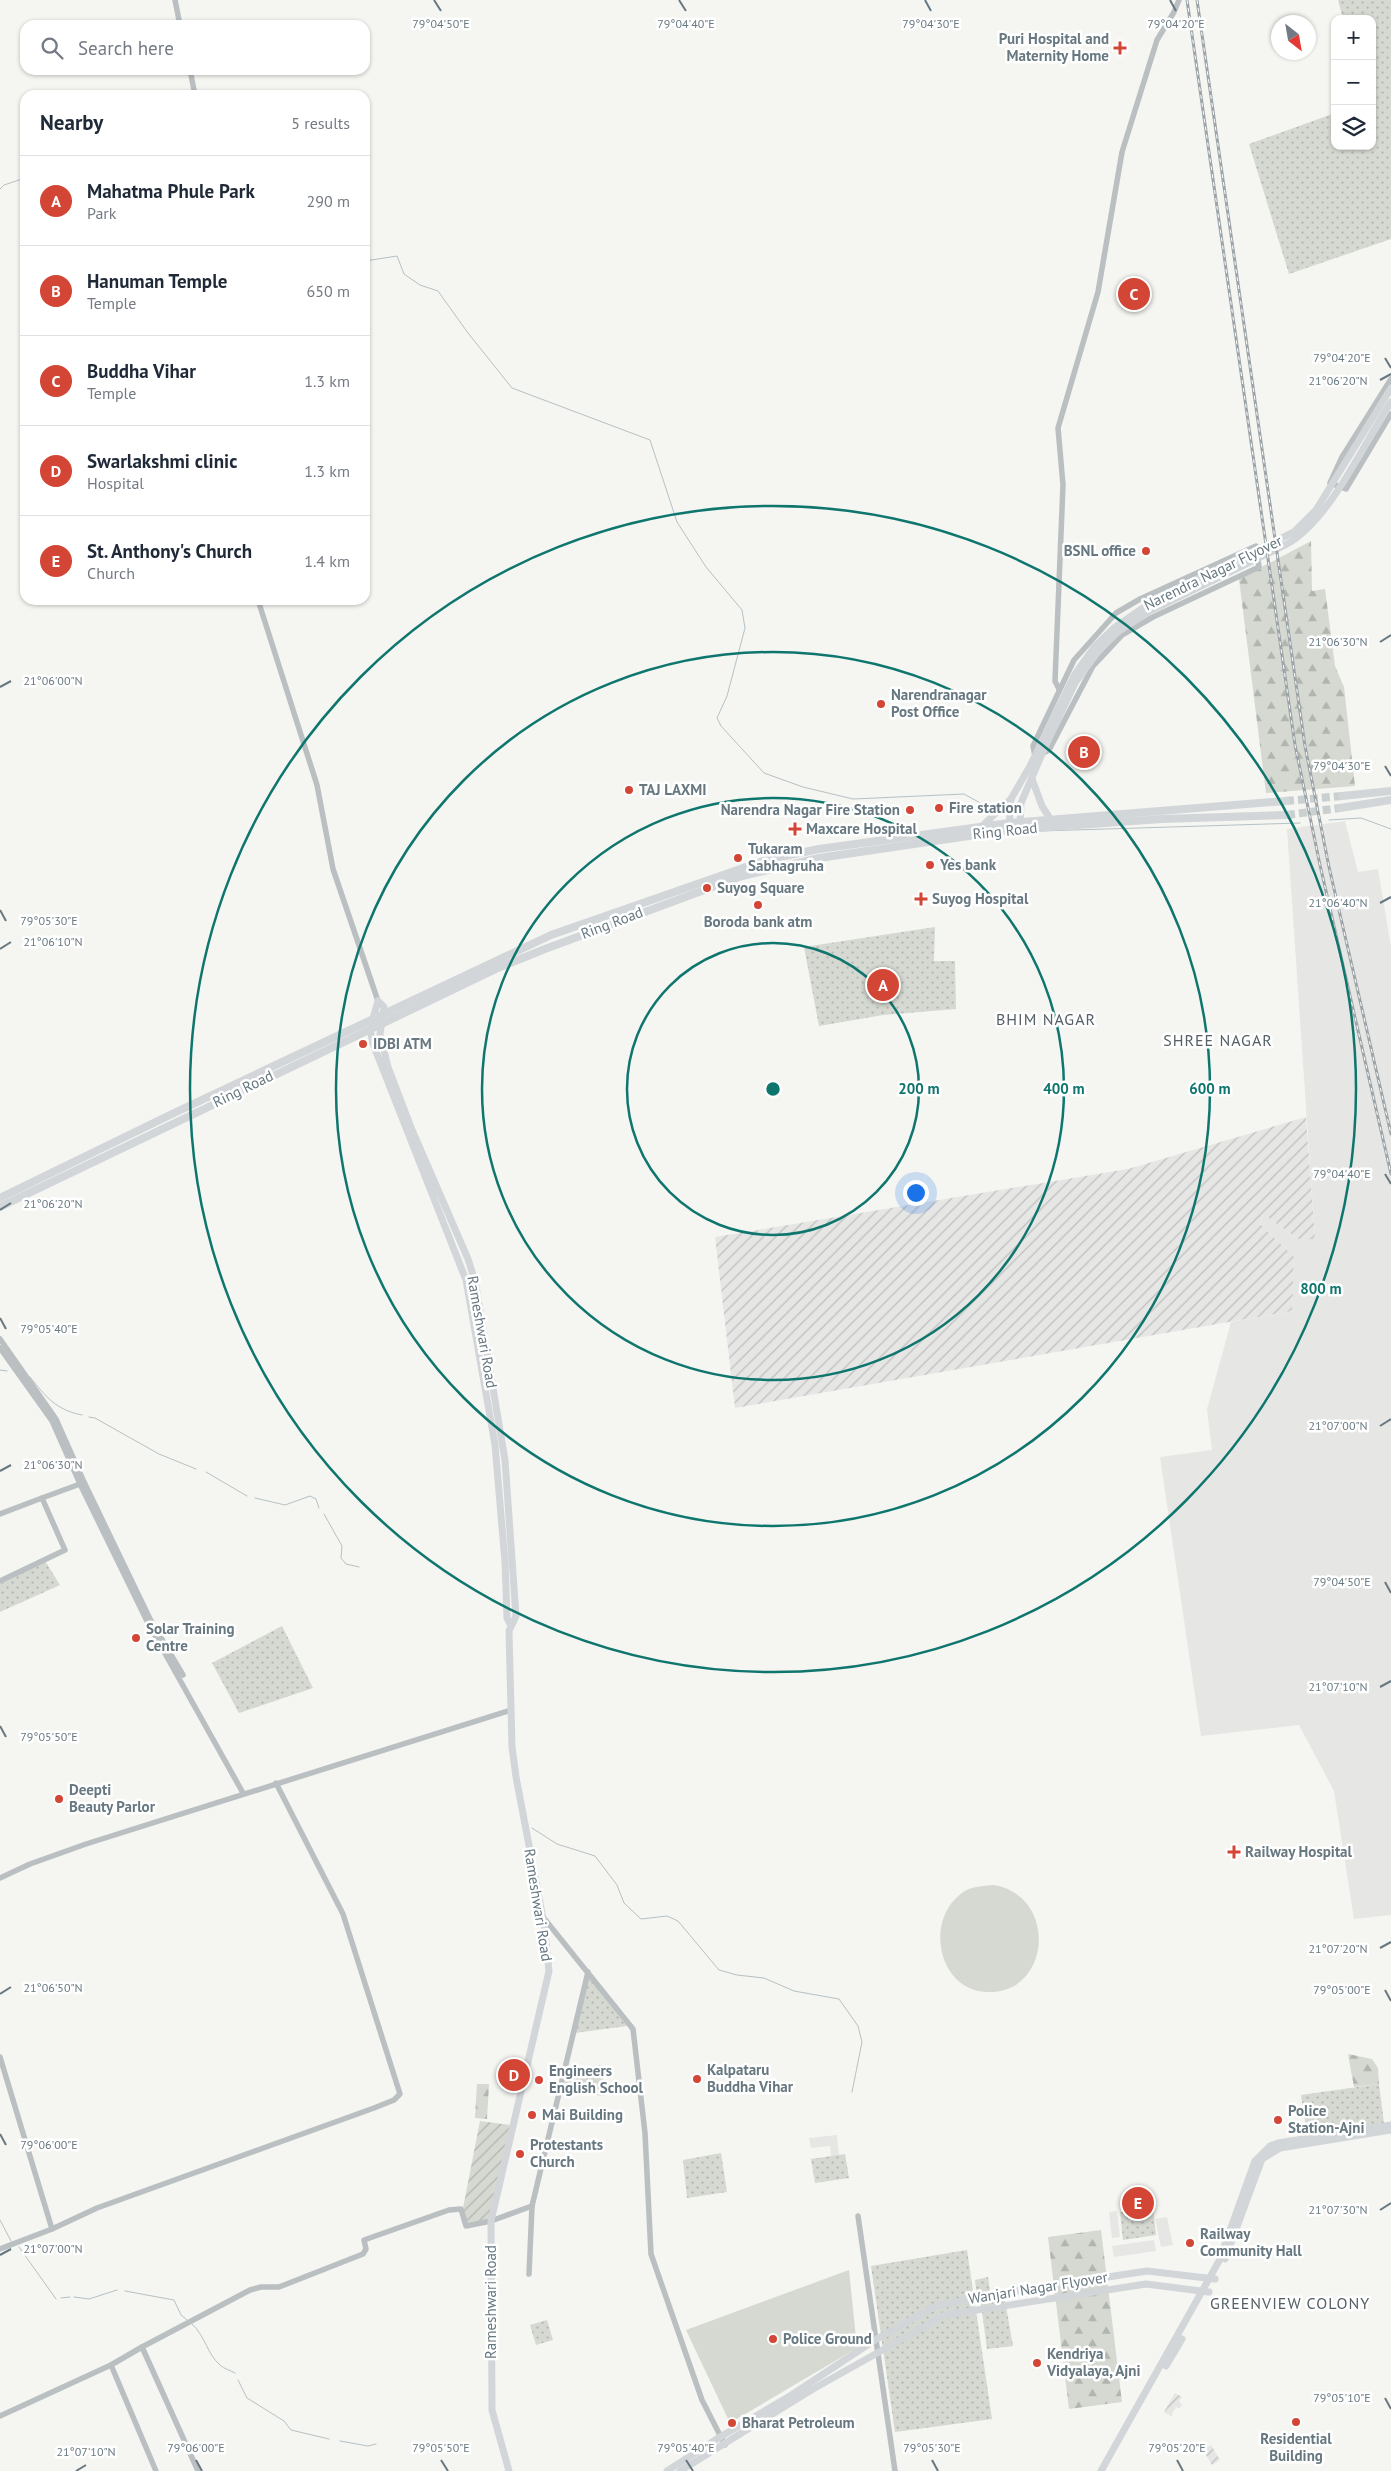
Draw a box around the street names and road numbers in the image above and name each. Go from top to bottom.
street label: Narendra Nagar Flyover [1140,531,1285,614]
street label: Ring Road [972,818,1038,843]
street label: Ring Road [578,902,646,943]
street label: Ring Road [209,1066,276,1111]
street label: Rameshwari Road [463,1274,502,1390]
street label: Rameshwari Road [520,1847,557,1963]
street label: Rameshwari Road [481,2245,500,2359]
street label: Wanjari Nagar Flyover [967,2267,1109,2308]

